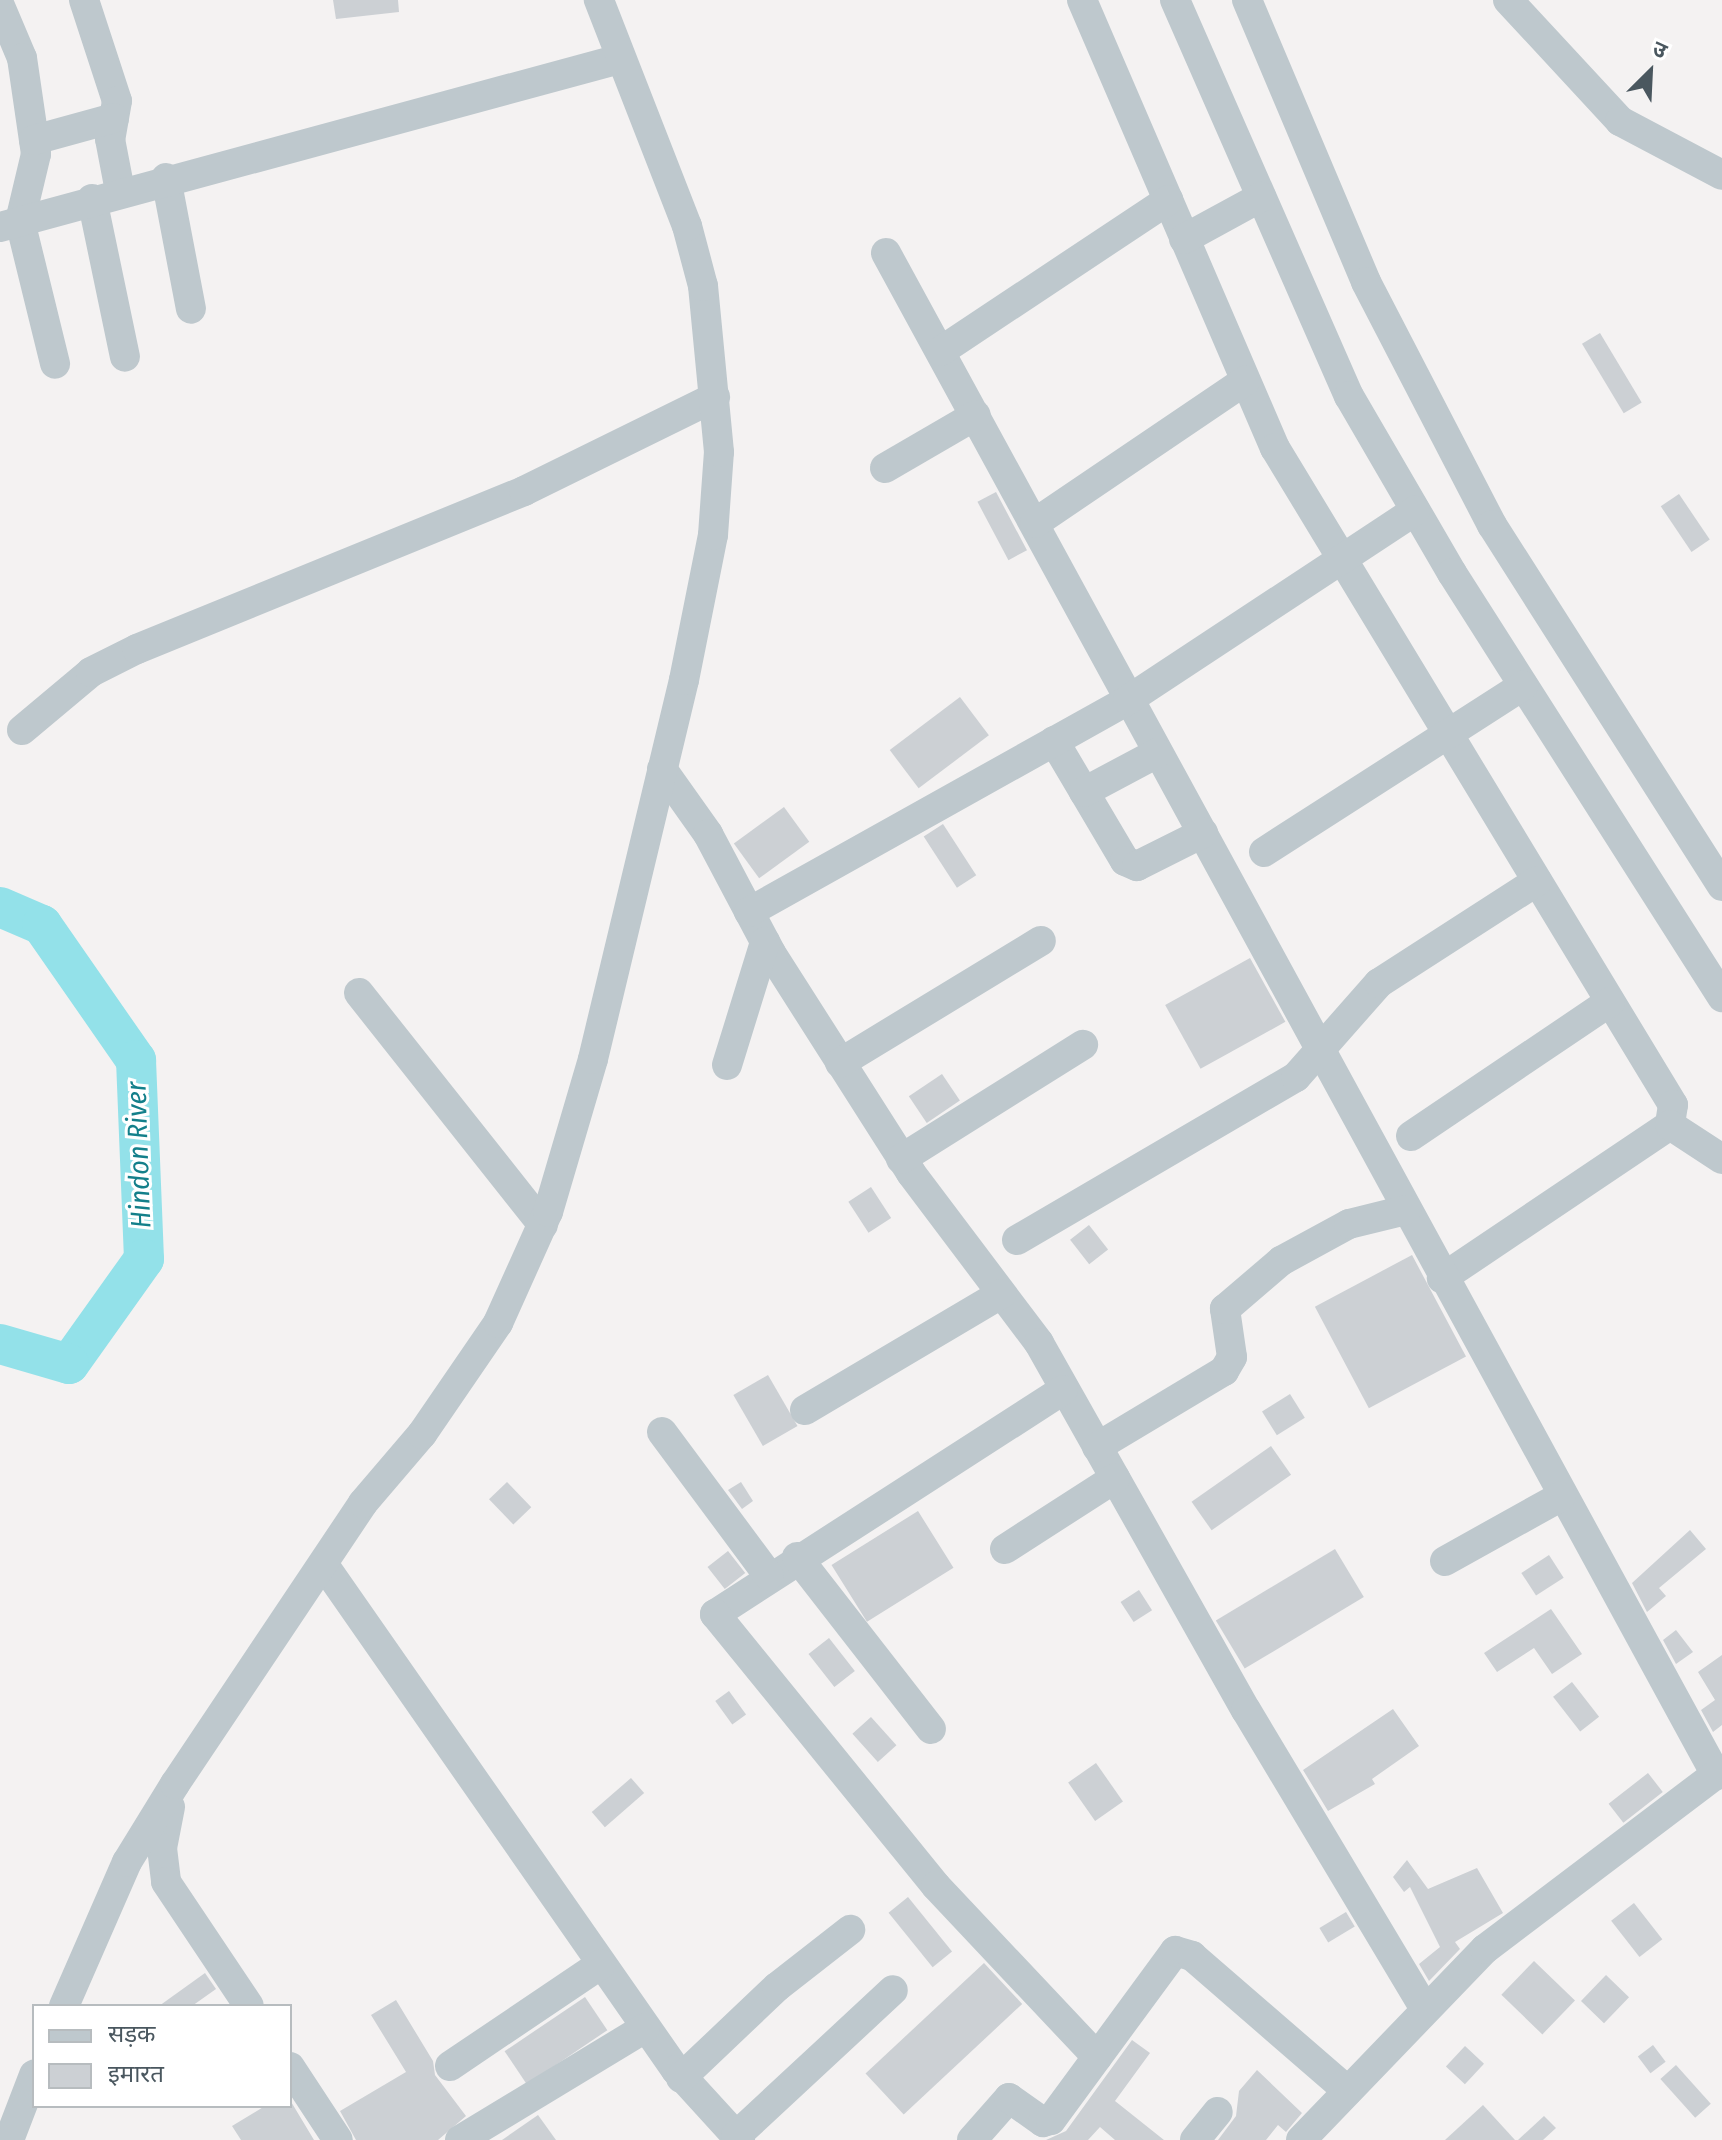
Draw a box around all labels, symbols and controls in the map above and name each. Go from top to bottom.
north arrow [1610,32,1690,112]
text: उ [1649,35,1671,65]
water label: Hindon River [120,1081,158,1229]
legend [32,2004,292,2108]
text: सड़क [108,2020,156,2048]
text: इमारत [108,2060,164,2088]

